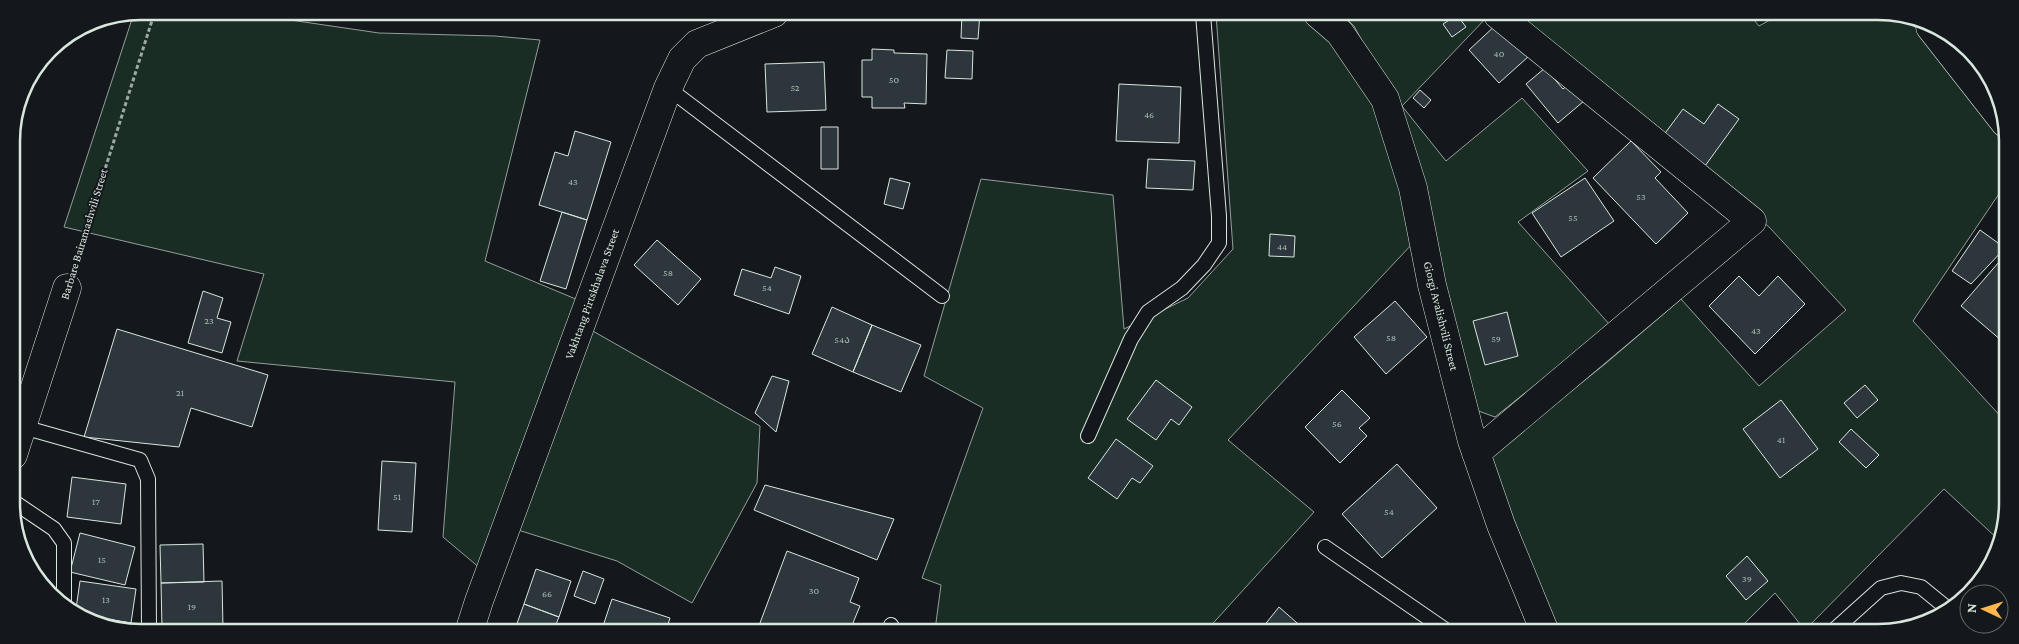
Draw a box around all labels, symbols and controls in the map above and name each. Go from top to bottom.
house number: 40 [1494,48,1505,59]
house number: 50 [889,74,900,85]
house number: 52 [790,82,800,93]
house number: 46 [1144,109,1154,120]
street label: Barbare Bairamashvili Street [57,166,111,301]
house number: 43 [568,176,578,187]
house number: 53 [1636,191,1646,202]
house number: 55 [1568,212,1578,223]
street label: Vakhtang Pirtskhalava Street [562,226,622,361]
house number: 44 [1277,241,1287,252]
street label: Giorgi Avalishvili Street [1421,260,1462,373]
house number: 58 [663,267,673,278]
house number: 54 [762,282,772,293]
house number: 23 [204,315,214,326]
house number: 43 [1751,325,1761,336]
house number: 58 [1386,332,1396,343]
house number: 59 [1491,333,1501,344]
house number: 54ა [834,334,850,345]
house number: 21 [176,387,184,398]
house number: 56 [1332,418,1342,429]
house number: 41 [1777,434,1785,445]
house number: 51 [393,491,401,502]
house number: 17 [92,496,100,507]
house number: 54 [1384,506,1394,517]
house number: 15 [98,554,106,565]
house number: 39 [1742,573,1752,584]
north arrow [1959,584,2009,634]
house number: 30 [809,585,820,596]
house number: 66 [542,588,552,599]
house number: 13 [102,594,110,605]
house number: 19 [188,601,196,612]
text: N [1963,602,1979,613]

